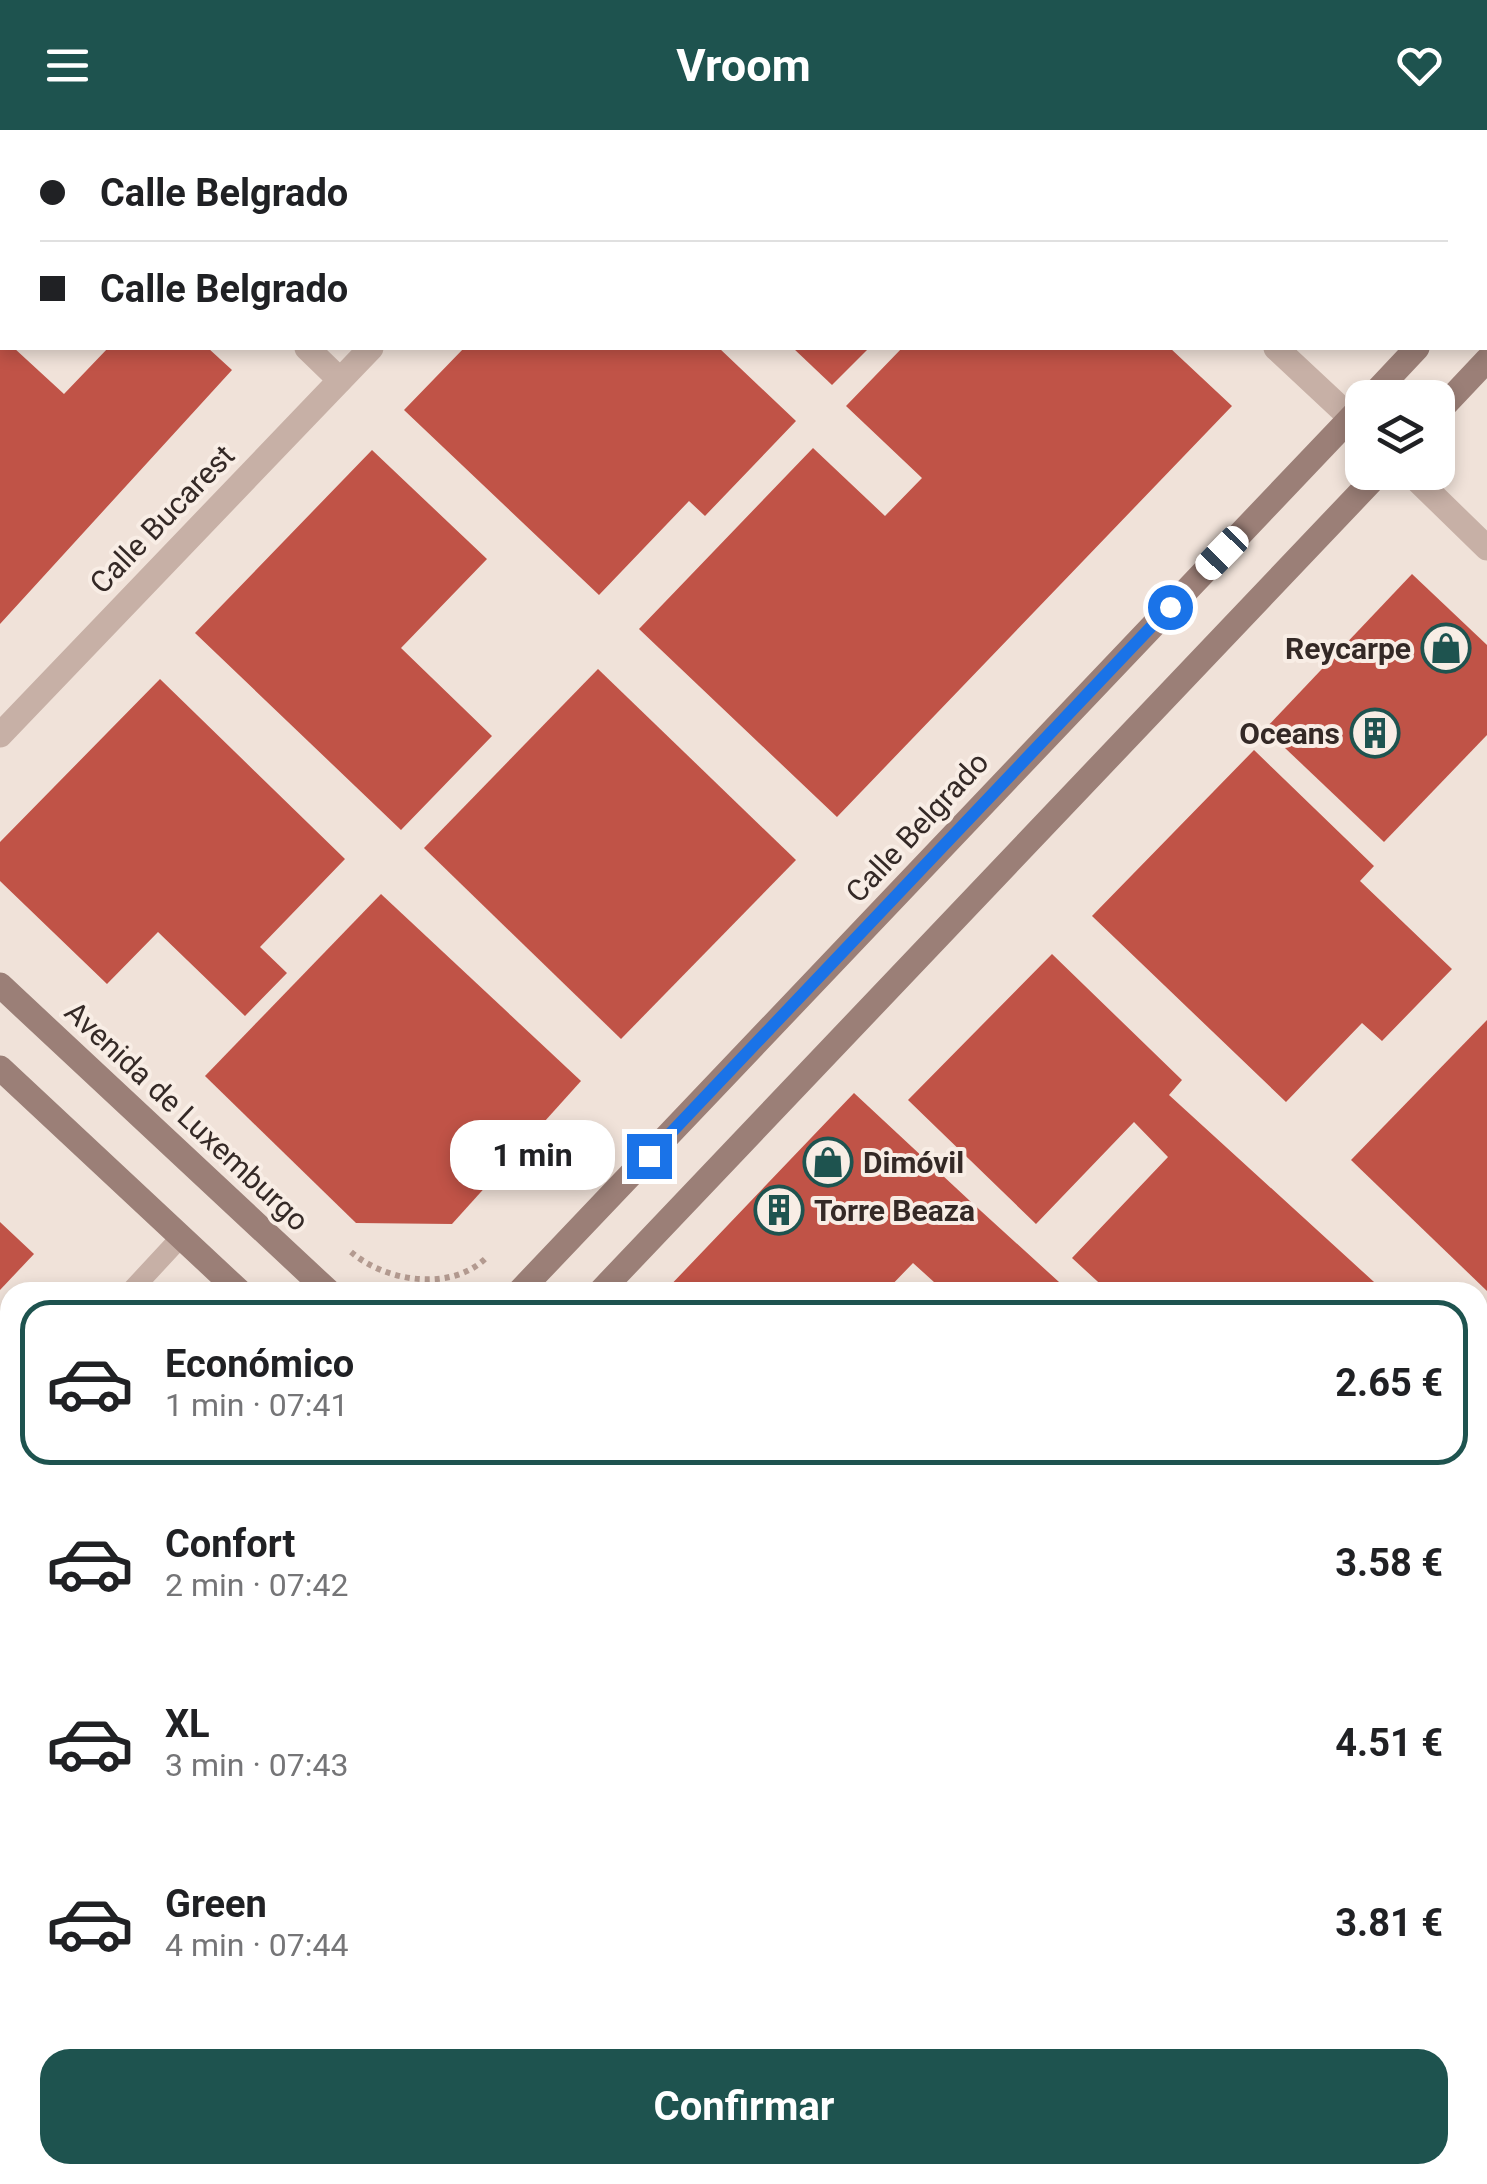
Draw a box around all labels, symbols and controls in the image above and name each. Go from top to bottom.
icon: menu [40,38,95,93]
icon: heart [1392,38,1447,93]
text: Vroom [676,39,811,92]
text: Calle Belgrado [100,171,348,215]
text: Calle Belgrado [100,267,348,311]
map controls [1345,380,1455,490]
button: layers [1345,380,1455,490]
street label: Calle Bucarest [83,438,241,600]
car [1190,521,1254,585]
route start [1148,585,1193,630]
shop icon: Reycarpe [1420,622,1472,674]
place label: Reycarpe [1285,631,1411,666]
building icon: Oceans [1349,707,1401,759]
place label: Oceans [1239,716,1340,751]
street label: Calle Belgrado [839,745,995,909]
street label: Avenida de Luxemburgo [58,994,316,1238]
callout: 1 min [449,1121,614,1191]
route end [627,1134,672,1179]
text: 1 min [492,1136,573,1174]
shop icon: Dimóvil [802,1136,854,1188]
place label: Dimóvil [863,1145,964,1180]
building icon: Torre Beaza [753,1184,805,1236]
place label: Torre Beaza [814,1193,975,1228]
icon: car [45,1338,135,1428]
text: Económico [165,1342,354,1386]
text: 2.65 € [1335,1361,1443,1405]
text: 1 min · 07:41 [165,1386,348,1424]
icon: car [45,1518,135,1608]
text: Confort [165,1522,295,1566]
text: 3.58 € [1335,1541,1443,1585]
text: 2 min · 07:42 [165,1566,348,1604]
icon: car [45,1698,135,1788]
text: XL [165,1702,210,1746]
text: 4.51 € [1335,1721,1443,1765]
text: 3 min · 07:43 [165,1746,348,1784]
icon: car [45,1878,135,1968]
text: Green [165,1882,267,1926]
text: 3.81 € [1335,1901,1443,1945]
text: 4 min · 07:44 [165,1926,348,1964]
button: Confirmar [40,2049,1448,2164]

